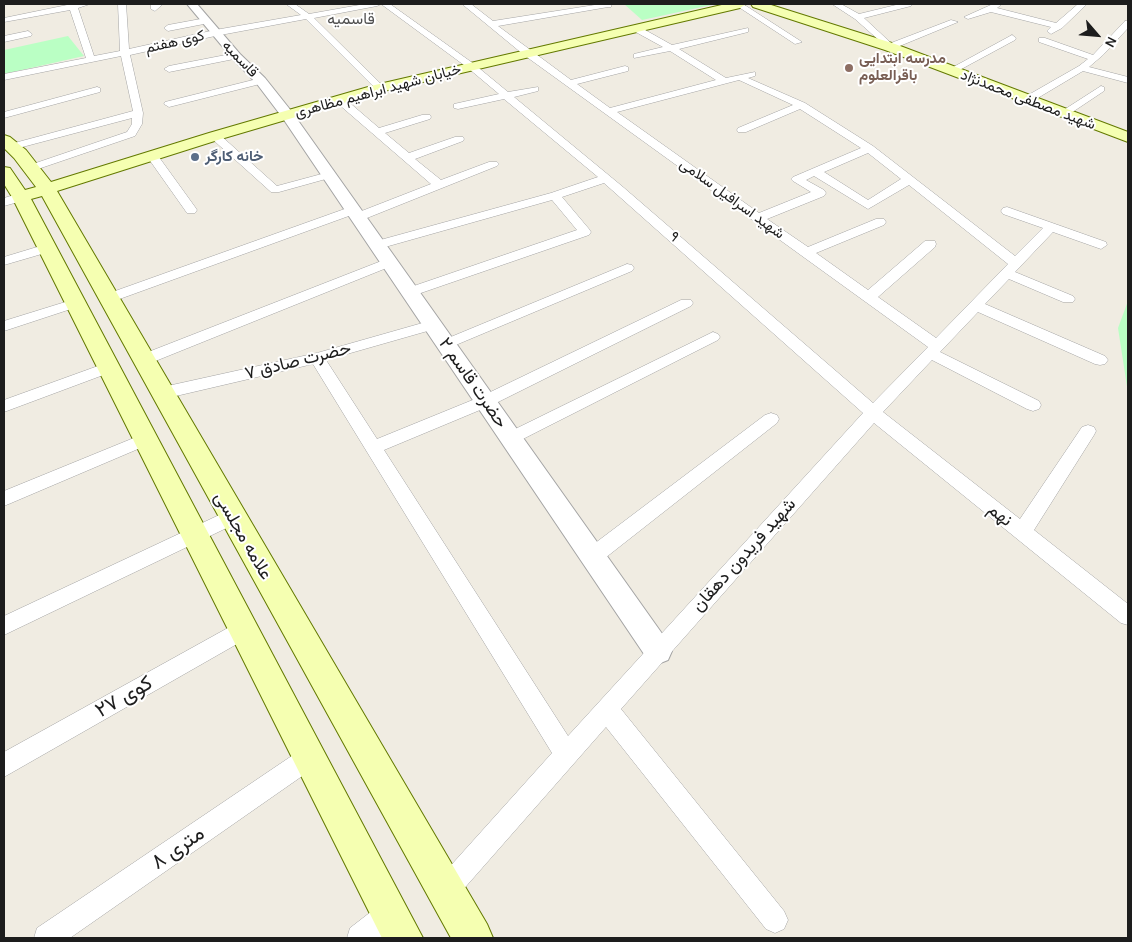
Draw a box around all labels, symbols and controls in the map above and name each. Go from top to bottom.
district label: قاسمیه [327,9,375,29]
north arrow [1072,10,1122,60]
street label: کوی هفتم [144,26,206,58]
text: N [1101,34,1121,50]
street label: قاسمیه [218,37,262,81]
place label: مدرسه ابتدایی باقرالعلوم [859,50,946,85]
street label: خیابان شهید ابراهیم مظاهری [293,60,463,122]
marker: مدرسه ابتدایی باقرالعلوم [843,62,855,74]
street label: شهید مصطفی محمدنژاد [958,66,1098,134]
place label: خانه کارگر [205,148,263,166]
marker: خانه کارگر [189,151,201,163]
street label: شهید اسرافیل سلامی [676,155,788,243]
street label: ۹ [665,228,683,246]
street label: ۲ حضرت قاسم [434,334,512,432]
street label: ۷ حضرت صادق [243,337,353,385]
street label: علامه مجلسی [209,488,277,584]
street label: شهید فریدون دهقان [687,494,801,616]
street label: نهم [983,499,1017,531]
street label: کوی ۲۷ [91,671,157,723]
street label: ۸ متری [147,821,209,875]

